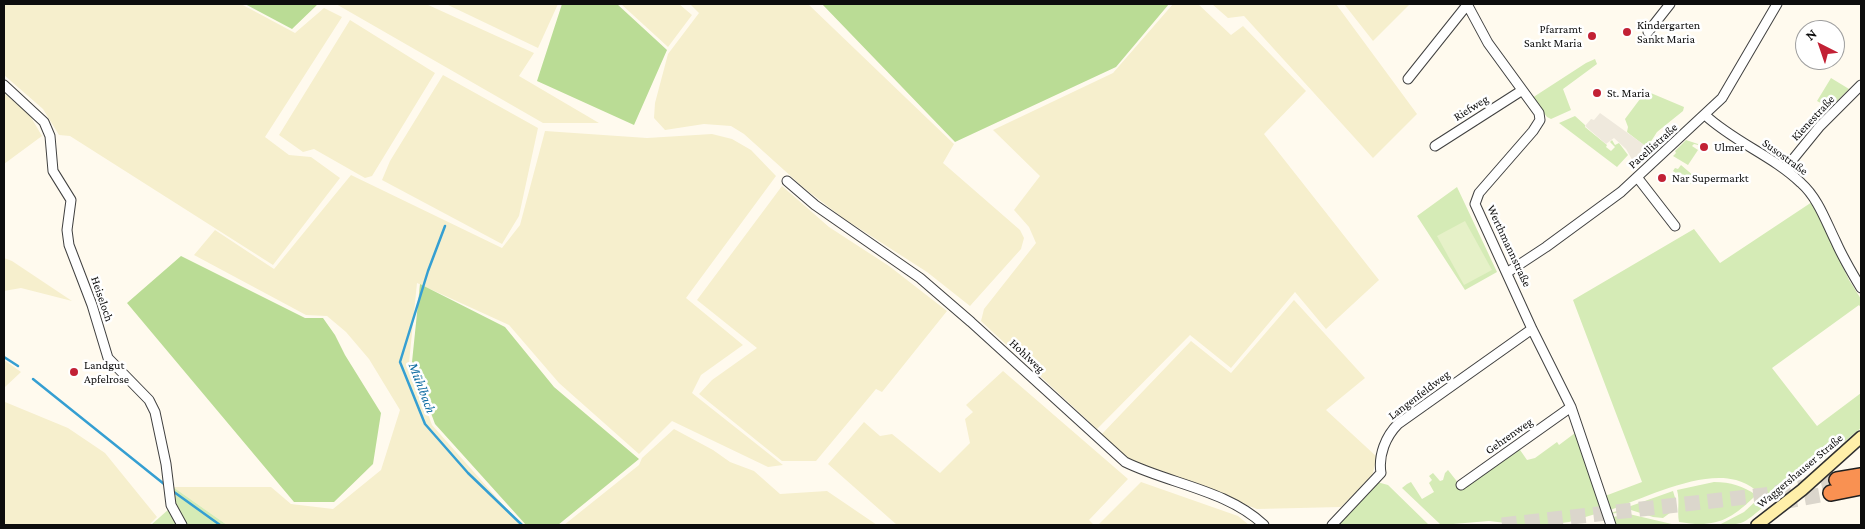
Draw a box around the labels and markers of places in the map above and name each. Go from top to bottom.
place label: Kindergarten Sankt Maria [1637,18,1700,46]
place label: Pfarramt Sankt Maria [1524,22,1582,50]
marker: Kindergarten Sankt Maria [1621,26,1633,38]
marker: Pfarramt Sankt Maria [1586,30,1598,42]
place label: St. Maria [1607,86,1650,100]
marker: St. Maria [1591,87,1603,99]
place label: Ulmer [1714,140,1744,154]
marker: Ulmer [1698,141,1710,153]
place label: Nar Supermarkt [1672,171,1749,185]
marker: Nar Supermarkt [1656,172,1668,184]
place label: Landgut Apfelrose [84,358,129,386]
marker: Landgut Apfelrose [68,366,80,378]

